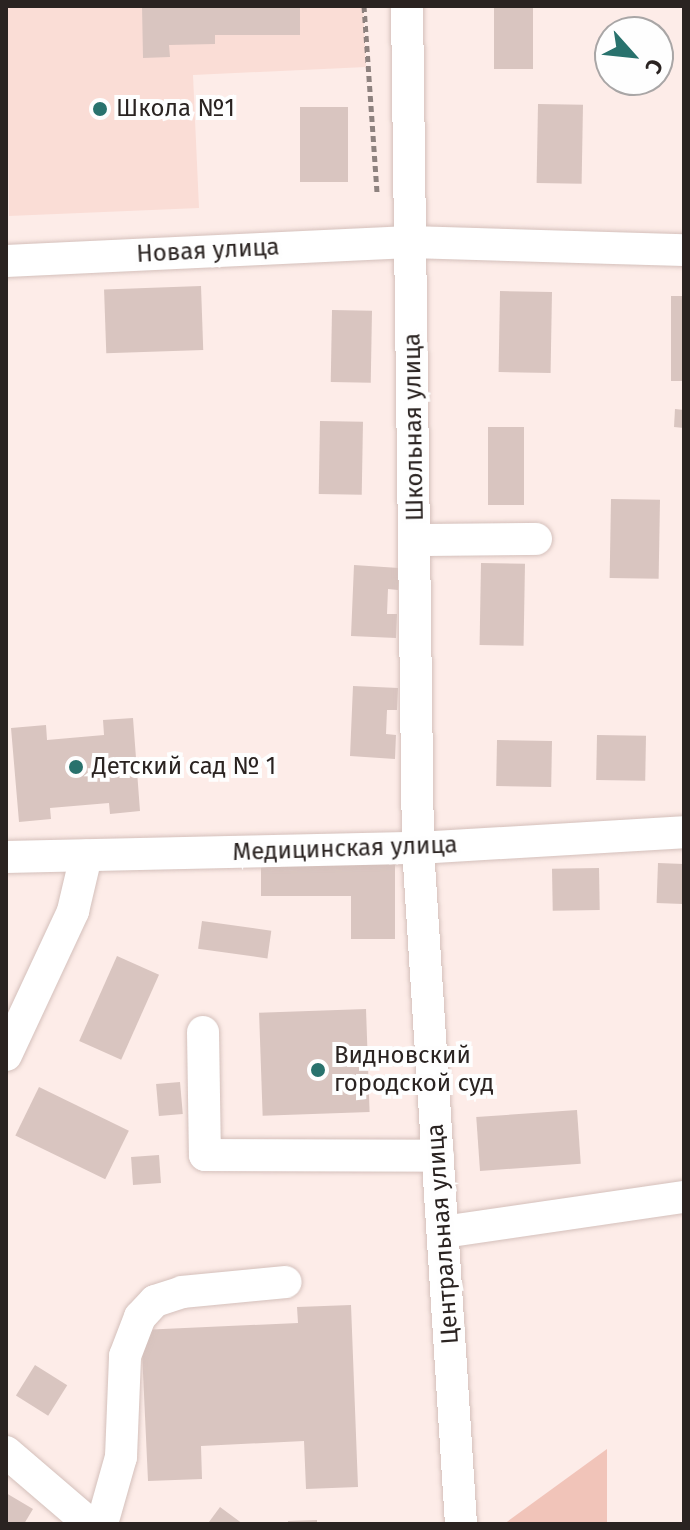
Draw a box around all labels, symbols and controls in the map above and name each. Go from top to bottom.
north arrow [594,16,674,96]
text: С [639,54,669,78]
place label: Школа №1 [116,95,235,123]
marker: Школа №1 [91,100,109,118]
street label: Новая улица [136,233,280,269]
street label: Школьная улица [398,333,430,521]
place label: Детский сад № 1 [92,753,276,781]
marker: Детский сад № 1 [67,758,85,776]
street label: Медицинская улица [232,831,458,867]
place label: Видновский городской суд [334,1042,494,1098]
marker: Видновский городской суд [309,1061,327,1079]
street label: Центральная улица [421,1123,465,1345]

